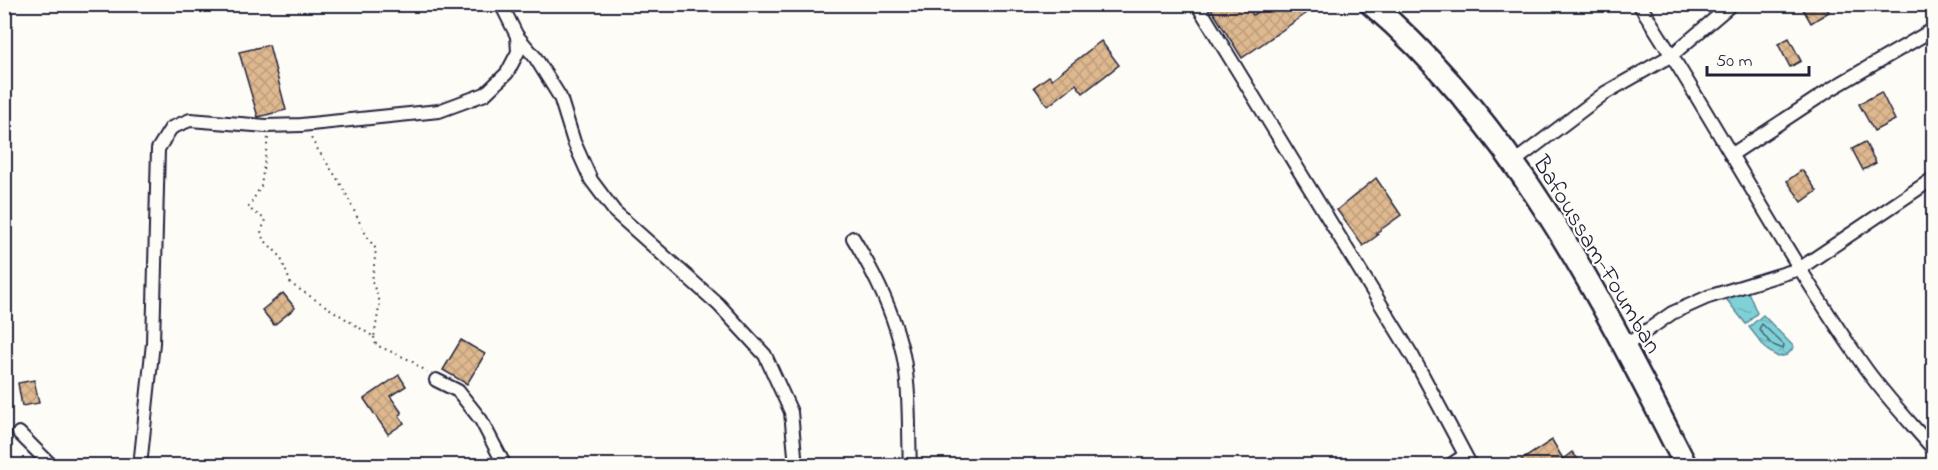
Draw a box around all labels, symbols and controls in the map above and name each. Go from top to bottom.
scale bar [1707,39,1809,77]
text: 50 m [1716,49,1753,75]
street label: Bafoussam-Foumban [1522,149,1669,361]

